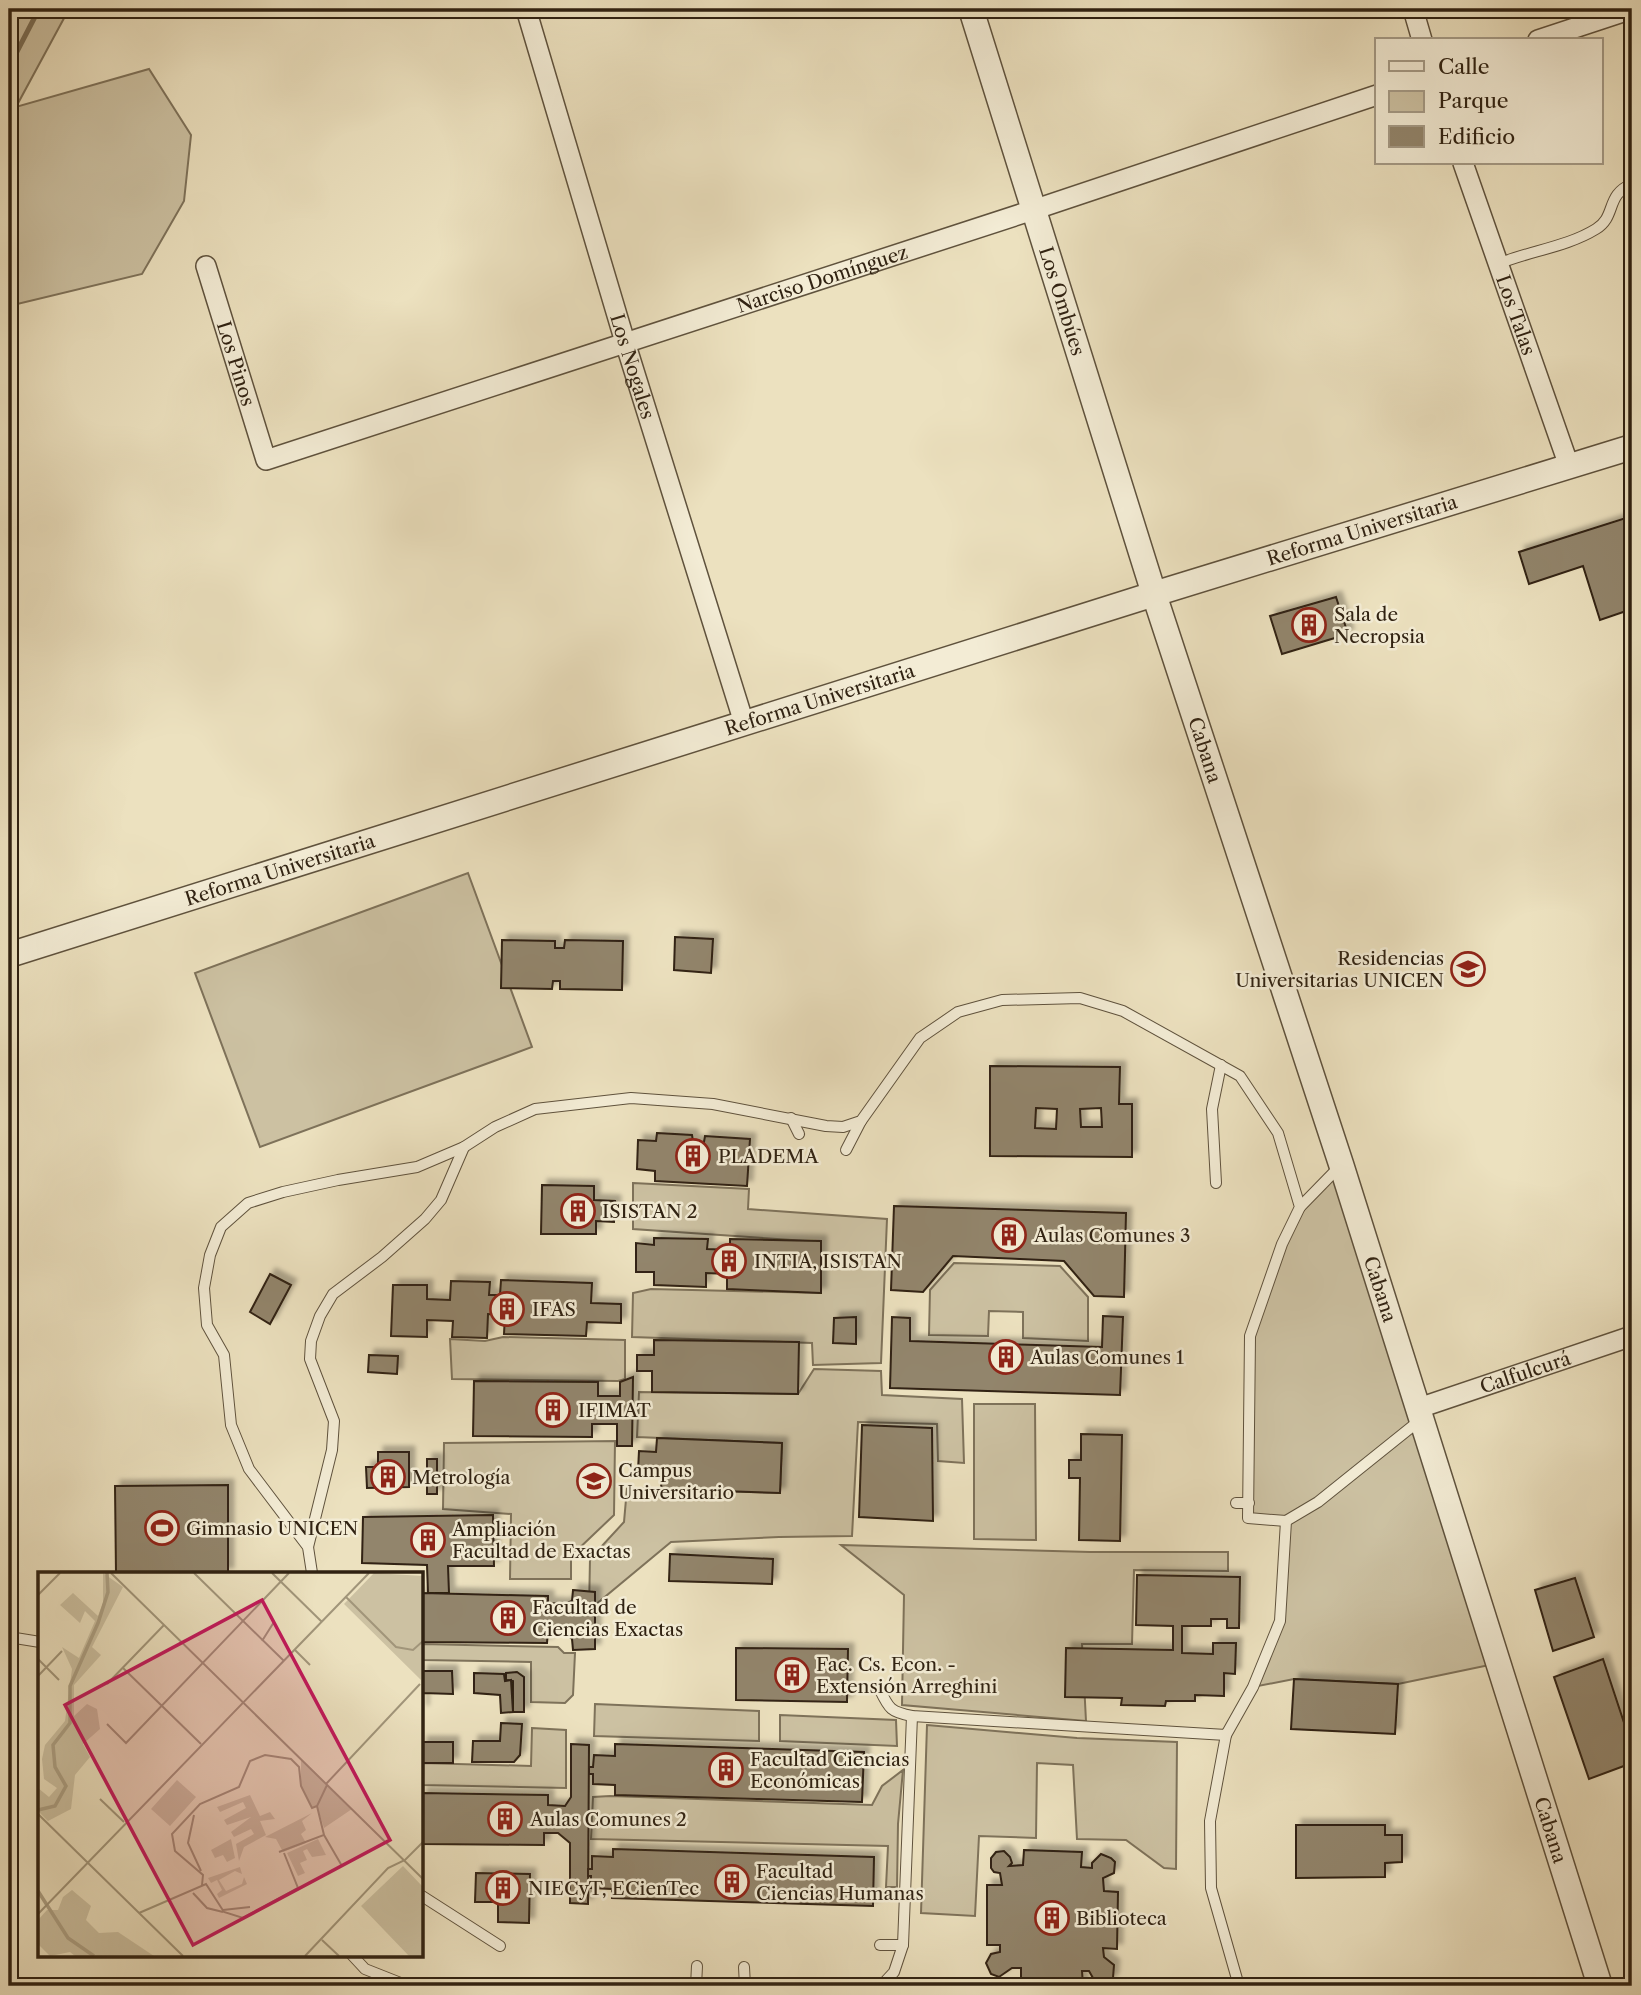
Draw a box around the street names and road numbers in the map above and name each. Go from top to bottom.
street label: Narciso Domínguez [734,240,911,317]
street label: Los Ombúes [1035,244,1090,358]
street label: Los Talas [1492,272,1541,358]
street label: Los Nogales [606,311,660,422]
street label: Los Pinos [212,318,260,409]
street label: Reforma Universitaria [1264,490,1460,570]
street label: Reforma Universitaria [722,659,918,740]
street label: Cabana [1184,714,1227,786]
street label: Reforma Universitaria [182,829,378,910]
street label: Cabana [1359,1253,1402,1325]
street label: Calfulcurá [1477,1346,1573,1398]
street label: Cabana [1530,1794,1572,1866]

